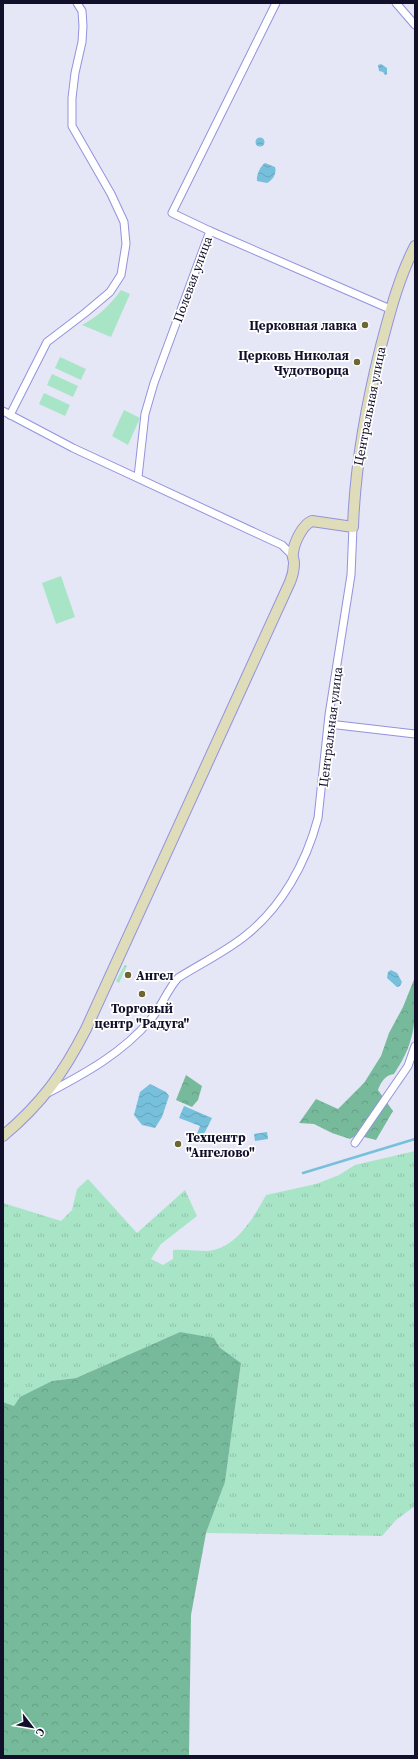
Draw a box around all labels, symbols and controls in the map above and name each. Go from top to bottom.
street label: Полевая улица [169,233,216,325]
place label: Церковная лавка [249,317,357,334]
marker: Церковная лавка [360,320,370,330]
street label: Центральная улица [350,345,389,467]
place label: Церковь Николая Чудотворца [238,347,350,379]
marker: Церковь Николая Чудотворца [352,357,362,367]
street label: Центральная улица [315,666,346,788]
place label: Ангел [136,967,174,984]
marker: Ангел [123,970,133,980]
marker: Торговый центр "Радуга" [137,989,147,999]
place label: Торговый центр "Радуга" [95,1000,190,1032]
place label: Техцентр "Ангелово" [186,1129,255,1161]
marker: Техцентр "Ангелово" [173,1139,183,1149]
north arrow [12,1707,52,1747]
text: С [32,1725,48,1739]

